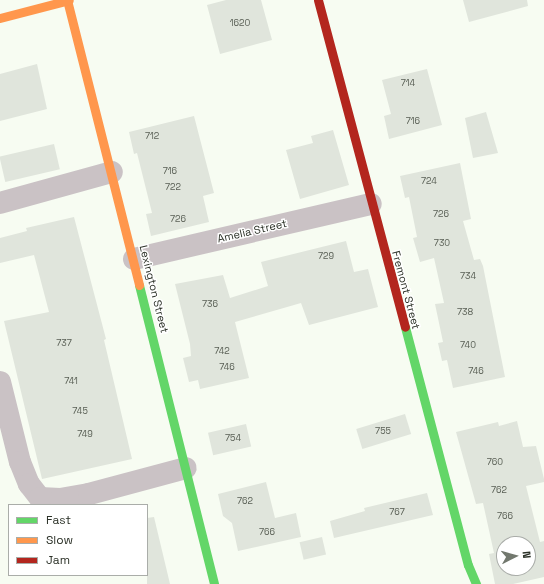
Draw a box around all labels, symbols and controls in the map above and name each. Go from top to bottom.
house number: 1620 [230,18,250,28]
house number: 714 [401,78,415,88]
house number: 716 [406,116,420,126]
house number: 712 [145,131,159,141]
house number: 716 [163,166,177,176]
house number: 724 [421,176,437,186]
house number: 722 [165,182,181,192]
house number: 726 [433,209,449,219]
house number: 726 [170,214,186,224]
street label: Amelia Street [216,217,288,245]
house number: 730 [434,238,450,248]
street label: Lexington Street [137,244,171,334]
street label: Fremont Street [389,249,423,331]
house number: 729 [318,251,334,261]
house number: 734 [460,271,476,281]
house number: 736 [202,299,218,309]
house number: 738 [457,307,473,317]
house number: 737 [56,338,72,348]
house number: 740 [460,340,476,350]
house number: 742 [214,346,230,356]
house number: 746 [219,362,235,372]
house number: 746 [468,366,484,376]
house number: 741 [64,376,78,386]
house number: 745 [72,406,88,416]
house number: 755 [375,426,391,436]
house number: 749 [77,429,93,439]
house number: 754 [225,433,241,443]
house number: 760 [487,457,503,467]
house number: 762 [491,485,507,495]
house number: 762 [237,496,253,506]
legend [8,504,148,576]
house number: 767 [389,507,405,517]
house number: 766 [497,511,513,521]
text: Fast [46,512,71,528]
house number: 766 [259,527,275,537]
text: Slow [46,532,73,548]
north arrow [496,536,536,576]
text: N [520,550,534,559]
text: Jam [46,552,70,568]

